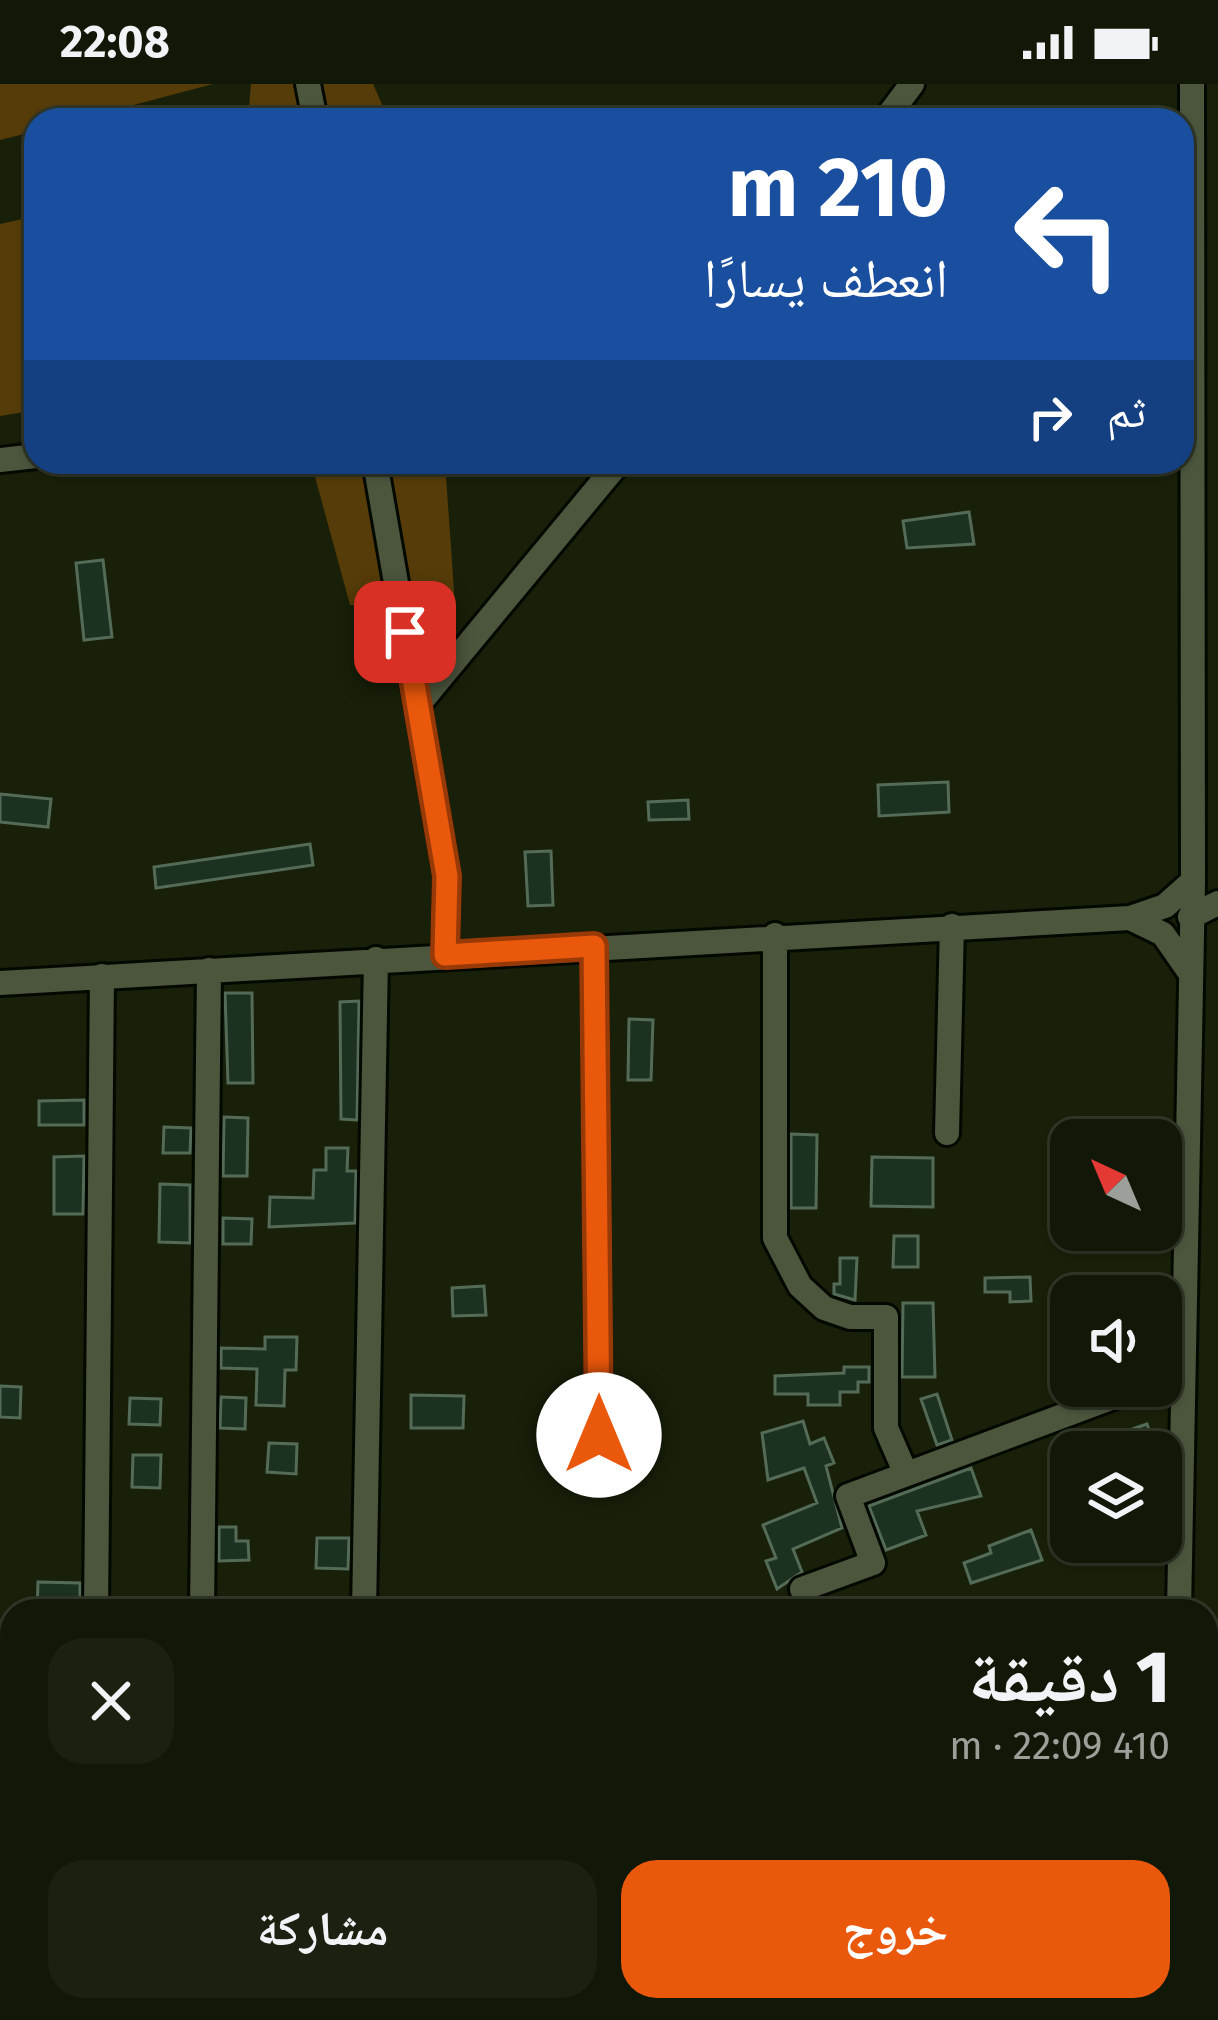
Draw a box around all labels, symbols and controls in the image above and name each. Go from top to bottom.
text: 22:08 [60,15,170,69]
text: 210 m [727,137,948,238]
icon: left [990,156,1146,312]
text: انعطف يسارًا [704,247,948,311]
icon: right [1017,384,1083,450]
text: ثم [1107,385,1146,439]
pin [354,581,456,683]
icon: arrive [372,599,438,665]
north arrow [1050,1119,1182,1251]
map controls [1050,1119,1182,1563]
button: sound [1050,1275,1182,1407]
position arrow [536,1372,662,1498]
button: layers [1050,1431,1182,1563]
text: 1 دقيقة [968,1635,1170,1721]
button: close [48,1638,174,1764]
text: 410 m · 22:09 [949,1723,1170,1769]
button: مشاركة [48,1860,597,1998]
button: خروج [621,1860,1170,1998]

